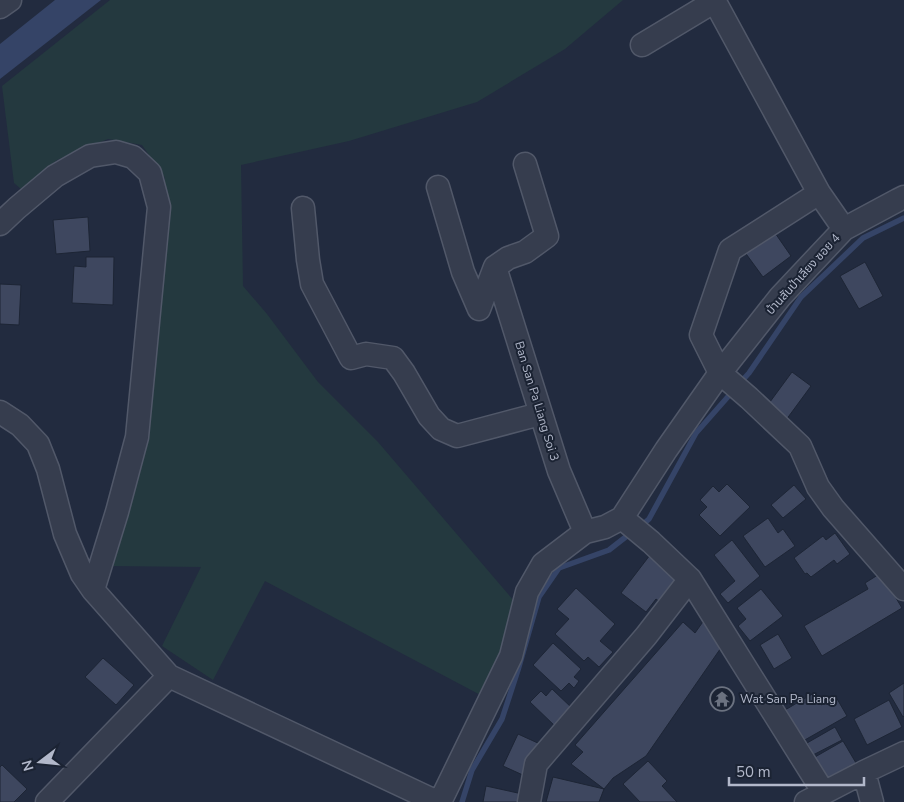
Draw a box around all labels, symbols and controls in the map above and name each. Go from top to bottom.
street label: บ้านสันป่าเลียง ซอย 4 [762,230,844,318]
street label: Ban San Pa Liang Soi 3 [511,339,563,463]
temple icon: Wat San Pa Liang [709,686,735,712]
place label: Wat San Pa Liang [740,691,836,707]
north arrow [15,737,65,787]
scale bar [729,754,864,786]
text: N [17,758,39,773]
text: 50 m [736,762,771,782]

